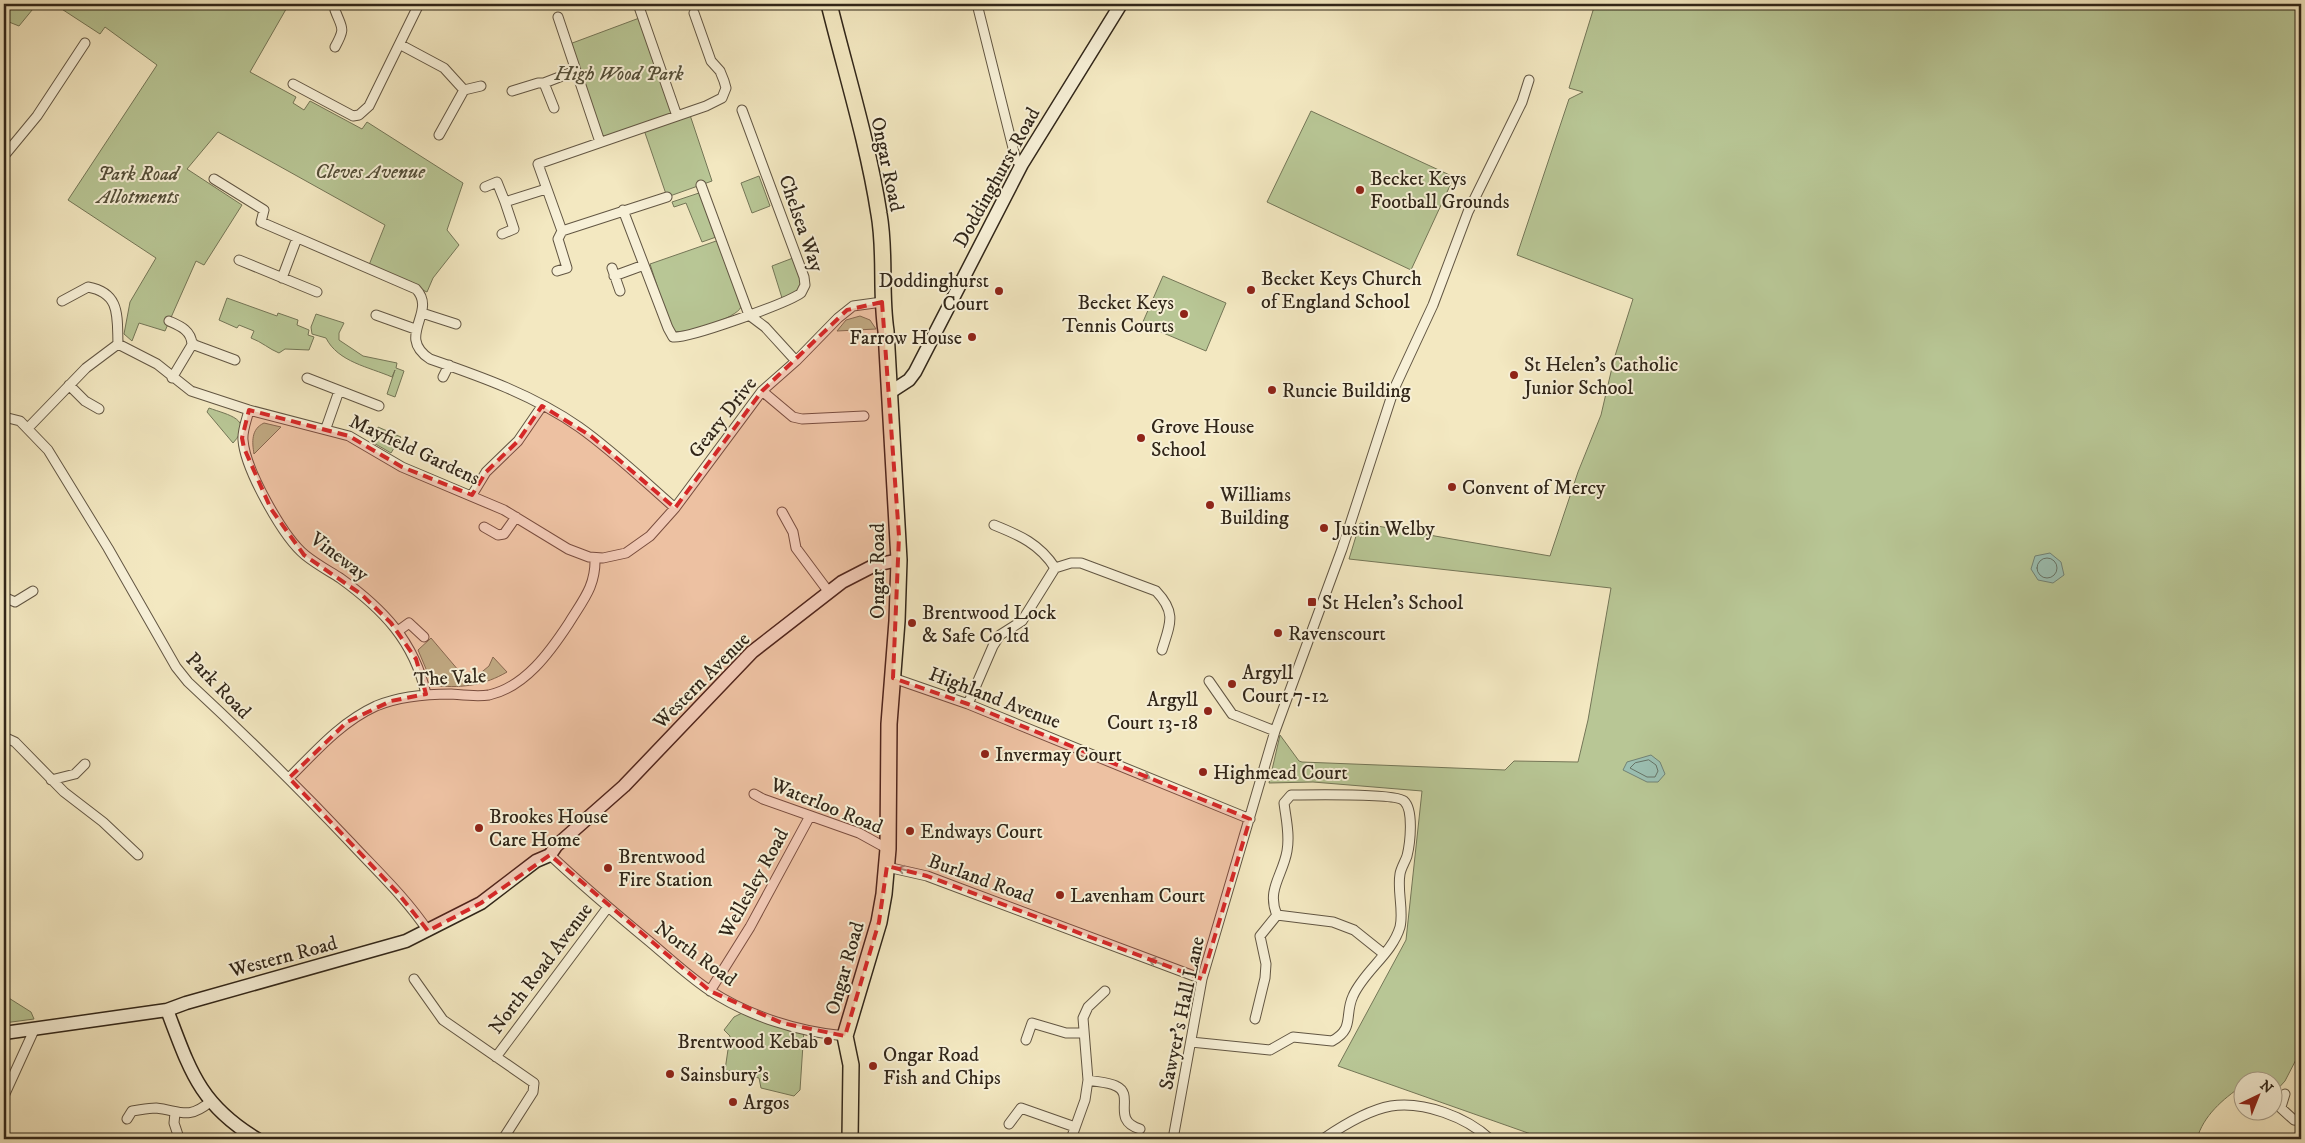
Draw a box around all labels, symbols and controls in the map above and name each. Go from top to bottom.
park label: High Wood Park [553,62,684,87]
street label: Doddinghurst Road [949,103,1046,252]
street label: Ongar Road [864,115,909,214]
park label: Cleves Avenue [315,160,426,185]
park label: Park Road Allotments [95,162,182,210]
place label: Becket Keys Football Grounds [1370,167,1510,215]
street label: Chelsea Way [772,172,829,276]
marker: Becket Keys Football Grounds [1354,184,1366,196]
place label: Becket Keys Church of England School [1261,267,1422,315]
place label: Doddinghurst Court [879,269,989,317]
marker: Becket Keys Church of England School [1245,284,1257,296]
marker: Doddinghurst Court [993,285,1005,297]
place label: Becket Keys Tennis Courts [1062,291,1174,339]
marker: Becket Keys Tennis Courts [1178,308,1190,320]
place label: Farrow House [849,326,962,351]
marker: Farrow House [966,331,978,343]
place label: St Helen's Catholic Junior School [1522,353,1679,401]
marker: St Helen's Catholic Junior School [1508,369,1520,381]
street label: Geary Drive [684,372,763,464]
place label: Runcie Building [1282,379,1411,404]
marker: Runcie Building [1266,384,1278,396]
street label: Mayfield Gardens [345,409,484,492]
place label: Grove House School [1151,415,1254,463]
marker: Grove House School [1135,432,1147,444]
place label: Convent of Mercy [1462,476,1606,501]
marker: Convent of Mercy [1446,481,1458,493]
place label: Williams Building [1219,483,1291,531]
marker: Williams Building [1204,499,1216,511]
place label: Justin Welby [1332,517,1435,542]
marker: Justin Welby [1318,522,1330,534]
street label: Ongar Road [866,523,891,619]
street label: Vineway [304,526,374,588]
place label: St Helen's School [1322,591,1463,616]
marker: St Helen's School [1306,596,1318,608]
place label: Brentwood Lock & Safe Co ltd [922,601,1056,649]
marker: Brentwood Lock & Safe Co ltd [906,617,918,629]
place label: Ravenscourt [1288,622,1386,647]
street label: Western Avenue [648,627,756,735]
marker: Ravenscourt [1272,627,1284,639]
street label: Park Road [180,647,256,725]
place label: Argyll Court 7-12 [1242,661,1329,709]
street label: Highland Avenue [925,662,1064,735]
street label: The Vale [413,664,487,693]
marker: Argyll Court 7-12 [1226,678,1238,690]
place label: Argyll Court 13-18 [1107,688,1198,736]
marker: Argyll Court 13-18 [1202,705,1214,717]
place label: Invermay Court [995,743,1122,768]
marker: Invermay Court [979,748,991,760]
place label: Highmead Court [1213,761,1348,786]
marker: Highmead Court [1197,766,1209,778]
one-way arrow [1135,770,1150,780]
street label: Waterloo Road [766,772,886,840]
place label: Brookes House Care Home [489,805,608,853]
place label: Endways Court [920,820,1043,845]
marker: Brookes House Care Home [473,822,485,834]
street label: Wellesley Road [713,824,795,944]
marker: Endways Court [904,825,916,837]
place label: Brentwood Fire Station [618,845,713,893]
street label: Burland Road [924,849,1037,910]
marker: Brentwood Fire Station [602,862,614,874]
one-way arrow [898,865,914,874]
place label: Lavenham Court [1070,884,1205,909]
marker: Lavenham Court [1054,889,1066,901]
street label: North Road Avenue [484,898,599,1039]
street label: North Road [649,916,741,992]
street label: Ongar Road [820,919,871,1018]
street label: Western Road [226,931,340,984]
street label: Sawyer's Hall Lane [1154,934,1211,1092]
one-way arrow [1149,957,1164,966]
place label: Brentwood Kebab [677,1030,818,1055]
marker: Brentwood Kebab [822,1035,834,1047]
place label: Ongar Road Fish and Chips [883,1043,1001,1091]
marker: Ongar Road Fish and Chips [867,1060,879,1072]
place label: Sainsbury's [680,1063,769,1088]
marker: Sainsbury's [664,1068,676,1080]
north arrow [2232,1070,2282,1120]
text: N [2256,1077,2277,1098]
place label: Argos [743,1091,790,1116]
marker: Argos [727,1096,739,1108]

